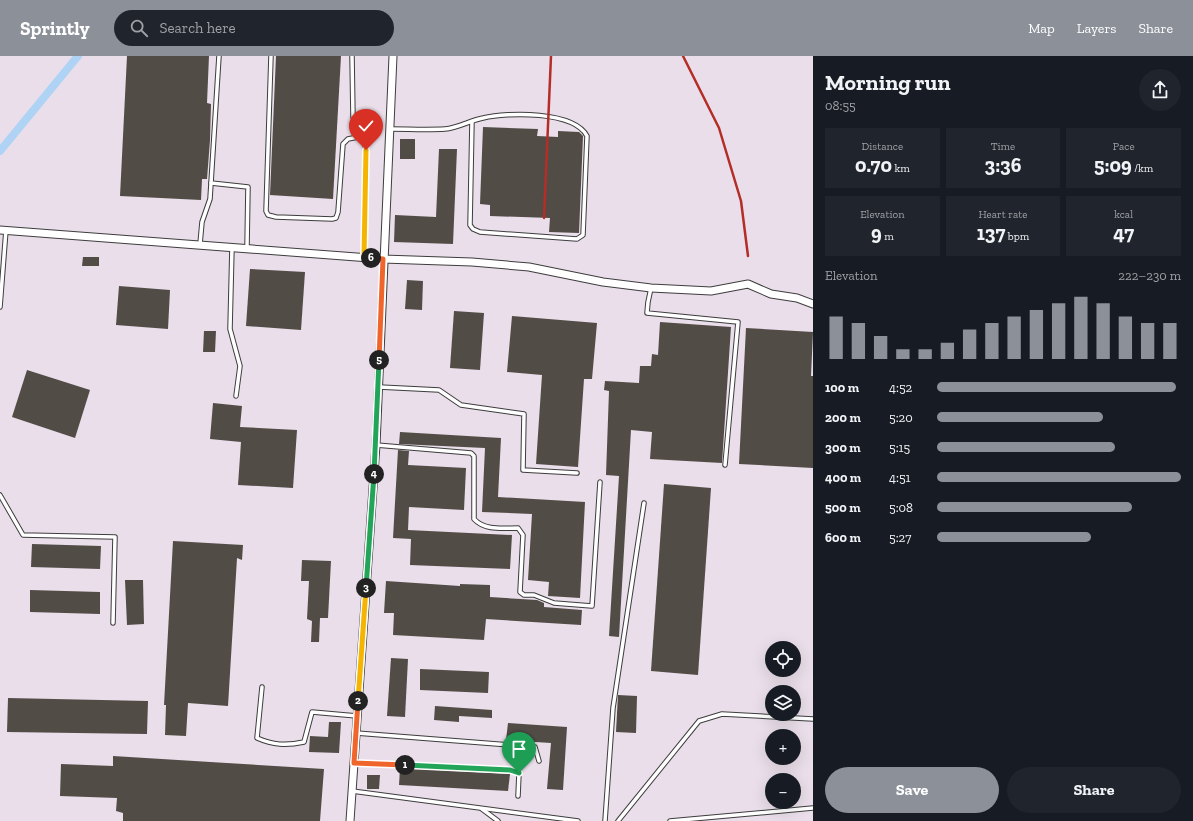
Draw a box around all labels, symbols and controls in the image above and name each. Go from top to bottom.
search box [114,10,394,46]
text: Sprintly [20,17,90,40]
icon: search [128,17,150,39]
text: Search here [160,19,236,37]
text: Map [1028,20,1055,37]
text: Layers [1077,20,1116,37]
text: Share [1138,20,1173,37]
text: Morning run [825,69,951,96]
button: share [1139,69,1181,111]
text: 08:55 [825,98,856,113]
pin [349,109,383,150]
icon: check [355,115,377,137]
text: Distance [862,140,903,153]
text: Time [991,140,1015,153]
text: Pace [1113,140,1135,153]
text: 0.70 [855,153,892,177]
text: 3:36 [984,153,1021,177]
text: 5:09 [1094,153,1132,177]
text: km [892,162,910,175]
text: /km [1132,162,1153,175]
text: Elevation [860,208,905,221]
text: Heart rate [979,208,1027,221]
text: kcal [1114,208,1133,221]
text: 9 [871,221,882,245]
text: 137 [977,221,1005,245]
text: 47 [1113,221,1134,245]
text: m [882,230,894,243]
text: bpm [1005,230,1029,243]
pin: 6 [361,248,381,268]
text: 6 [368,251,374,264]
text: Elevation [825,268,877,283]
text: 222–230 m [1118,268,1181,283]
pin: 5 [369,350,389,370]
text: 5 [376,353,382,366]
text: 100 m [825,380,859,395]
text: 4:52 [889,380,912,395]
text: 200 m [825,410,861,425]
text: 5:20 [889,410,913,425]
text: 300 m [825,440,861,455]
text: 5:15 [889,440,910,455]
pin: 4 [364,464,384,484]
text: 4 [371,467,377,480]
text: 400 m [825,470,861,485]
text: 4:51 [889,470,911,485]
text: 500 m [825,500,861,515]
text: 5:08 [889,500,913,515]
text: 600 m [825,530,861,545]
text: 5:27 [889,530,911,545]
pin: 3 [356,578,376,598]
text: 3 [363,581,369,594]
map controls [765,641,801,809]
button: locate [765,641,801,677]
button: layers [765,685,801,721]
pin: 2 [348,691,368,711]
text: 2 [355,694,361,707]
button: + [765,729,801,765]
pin [502,732,536,773]
icon: arrive [508,738,530,760]
pin: 1 [395,755,415,775]
text: 1 [403,758,407,771]
button: Save [825,767,999,813]
button: Share [1007,767,1181,813]
button: − [765,773,801,809]

